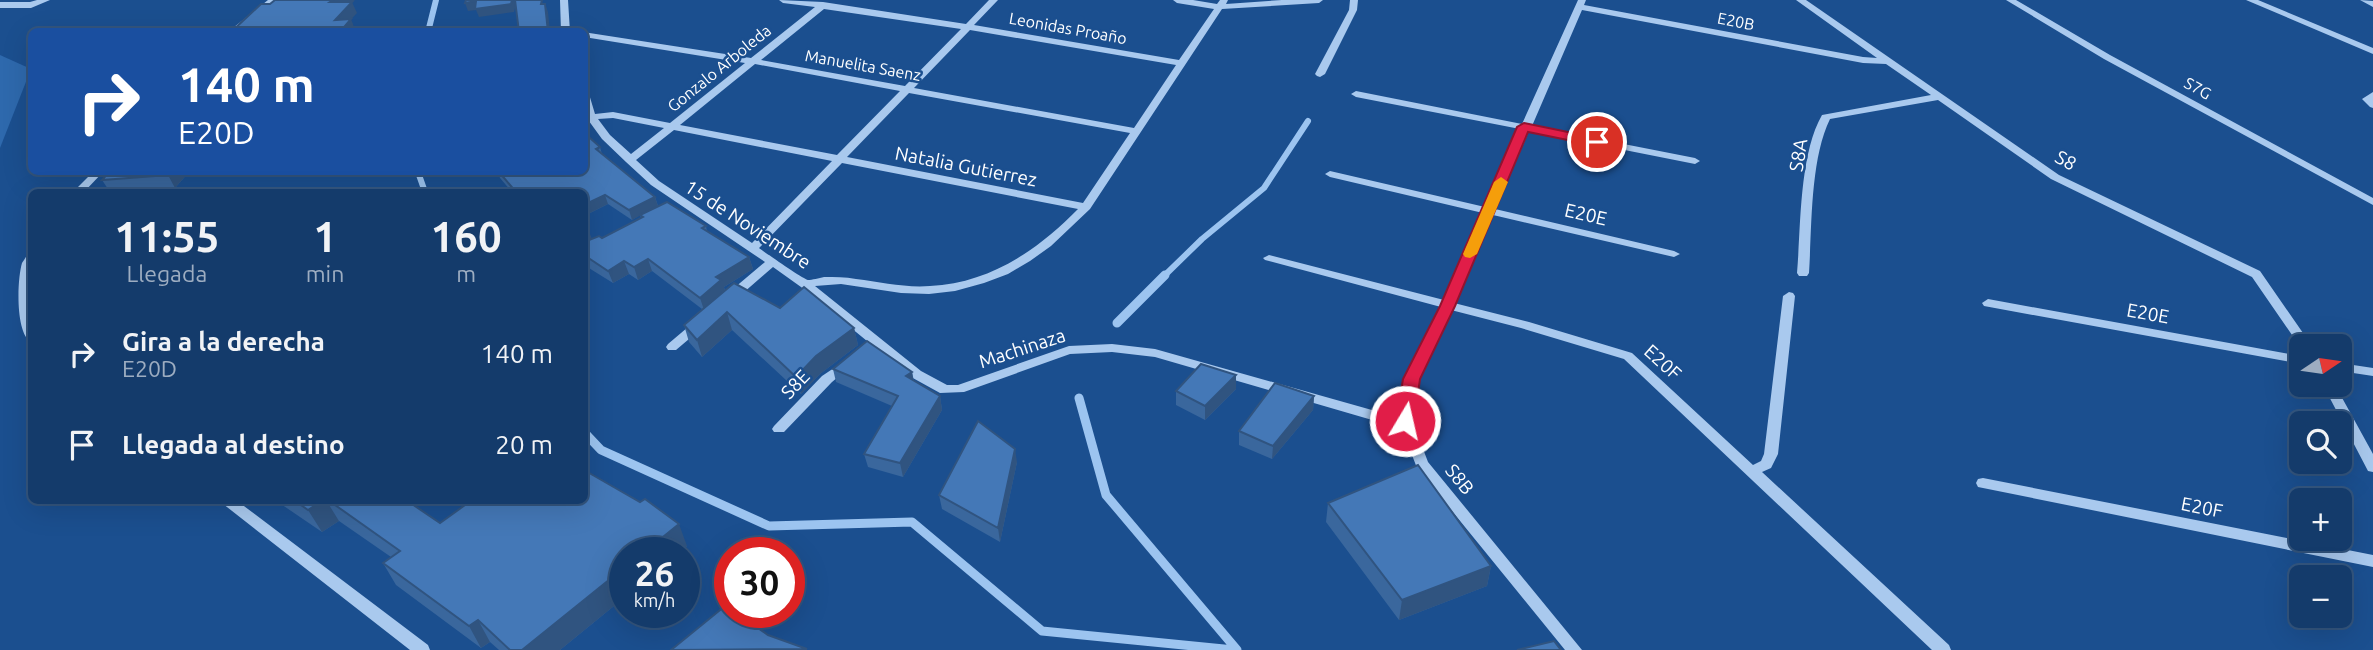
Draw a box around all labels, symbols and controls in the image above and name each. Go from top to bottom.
street label: Leonidas Proaño [1008,9,1128,47]
street label: E20B [1716,9,1756,33]
street label: Gonzalo Arboleda [664,21,774,115]
street label: Manuelita Saenz [804,46,922,84]
icon: right [63,56,154,147]
text: 140 m [178,56,315,111]
street label: S7G [2181,73,2215,103]
pin [1567,112,1627,172]
text: E20D [178,114,255,150]
icon: arrive [1578,123,1616,161]
street label: S8A [1785,136,1812,173]
street label: Natalia Gutierrez [893,141,1039,191]
street label: S8 [2052,145,2080,175]
street label: 15 de Noviembre [681,175,815,273]
street label: E20E [1563,198,1609,230]
text: 11:55 [114,213,219,260]
text: 1 [313,213,337,260]
text: 160 [431,213,502,260]
text: Llegada [126,261,207,286]
text: min [306,261,344,286]
text: m [456,261,476,286]
street label: E20E [2125,298,2171,328]
street label: Machinaza [976,324,1068,372]
text: Gira a la derecha [122,327,325,356]
north arrow [2289,334,2352,397]
map controls [2289,334,2352,628]
icon: right [63,335,101,373]
text: 140 m [481,339,553,368]
street label: E20F [1640,340,1686,384]
text: E20D [122,356,177,381]
street label: S8E [776,365,814,403]
position arrow [1368,384,1442,458]
button: search [2289,411,2352,474]
icon: arrive [63,426,101,464]
text: Llegada al destino [122,430,345,459]
text: 20 m [495,430,553,459]
street label: S8B [1441,459,1479,499]
button: + [2289,488,2352,551]
street label: E20F [2179,492,2225,522]
speed limit sign: 30 [714,537,805,628]
text: 26 [635,553,674,593]
button: − [2289,565,2352,628]
text: km/h [634,590,675,610]

